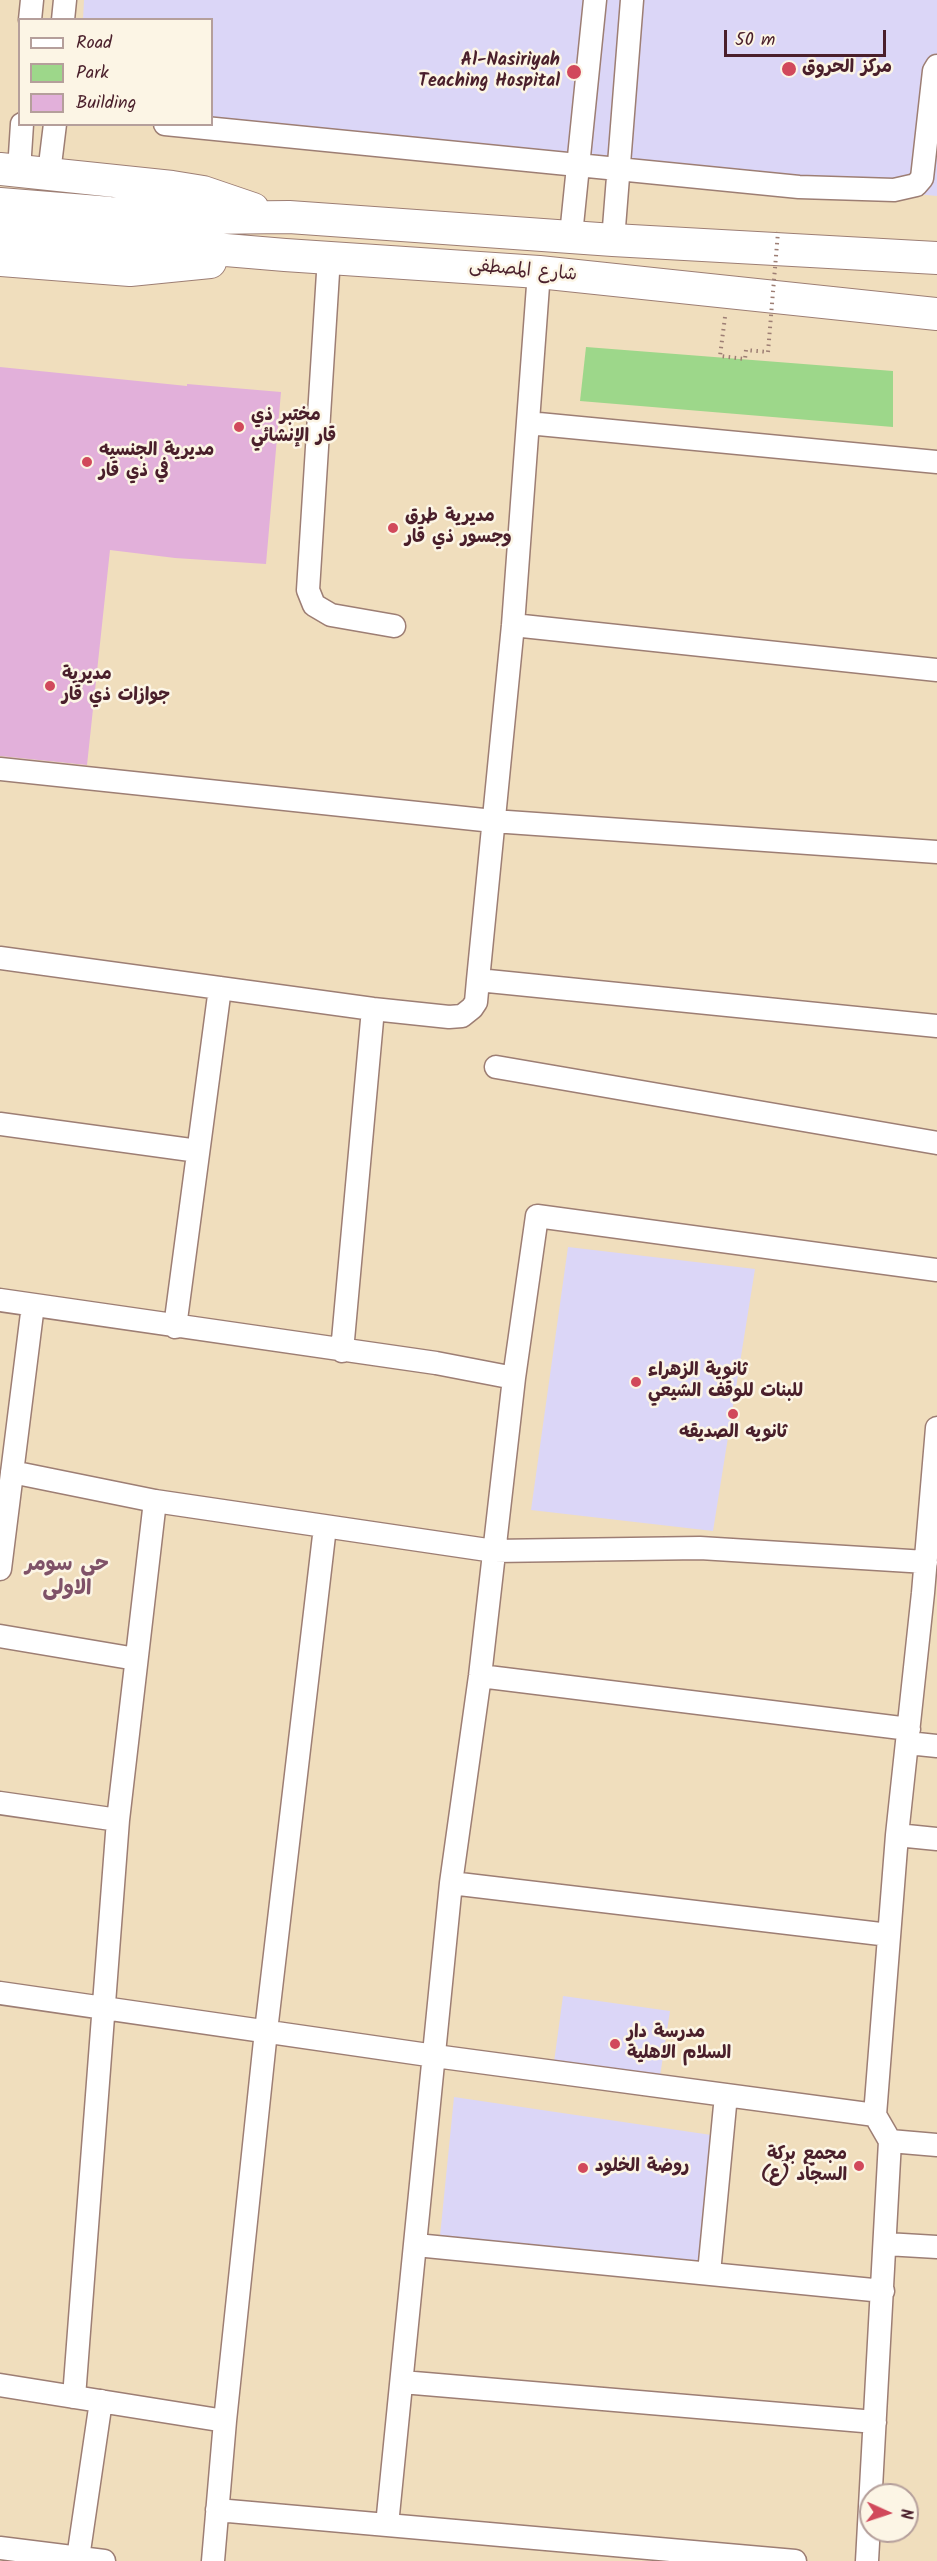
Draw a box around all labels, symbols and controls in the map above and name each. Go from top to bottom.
legend [18,18,213,126]
scale bar [727,18,889,56]
text: 50 m [735,26,775,55]
text: Road [76,29,112,58]
place label: Al-Nasiriyah Teaching Hospital [418,51,560,94]
place label: مركز الحروق [802,58,892,80]
text: Park [76,59,109,88]
marker: مركز الحروق [780,60,798,78]
marker: Al-Nasiriyah Teaching Hospital [565,63,583,81]
text: Building [76,89,136,118]
street label: شارع المصطفى [468,257,578,287]
place label: مختبر ذي قار الإنشائي [251,406,336,448]
marker: مختبر ذي قار الإنشائي [232,420,246,434]
place label: مديرية الجنسيه في ذي قار [99,441,214,484]
marker: مديرية الجنسيه في ذي قار [80,455,94,469]
place label: مديرية طرق وجسور ذي قار [405,507,512,550]
marker: مديرية طرق وجسور ذي قار [386,521,400,535]
place label: مديرية جوازات ذي قار [62,665,170,708]
marker: مديرية جوازات ذي قار [43,679,57,693]
place label: ثانوية الزهراء للبنات للوقف الشيعي [648,1361,803,1404]
marker: ثانوية الزهراء للبنات للوقف الشيعي [629,1375,643,1389]
marker: ثانويه الصديقه [726,1407,740,1421]
place label: ثانويه الصديقه [679,1423,787,1445]
district label: حي سومر الاولى [25,1553,109,1603]
place label: مدرسة دار السلام الاهلية [627,2023,731,2066]
marker: مدرسة دار السلام الاهلية [608,2037,622,2051]
place label: مجمع بركة السجاد (ع) [761,2145,847,2188]
place label: روضة الخلود [595,2157,689,2179]
marker: مجمع بركة السجاد (ع) [852,2159,866,2173]
marker: روضة الخلود [576,2161,590,2175]
north arrow [859,2483,919,2543]
text: N [893,2508,918,2520]

